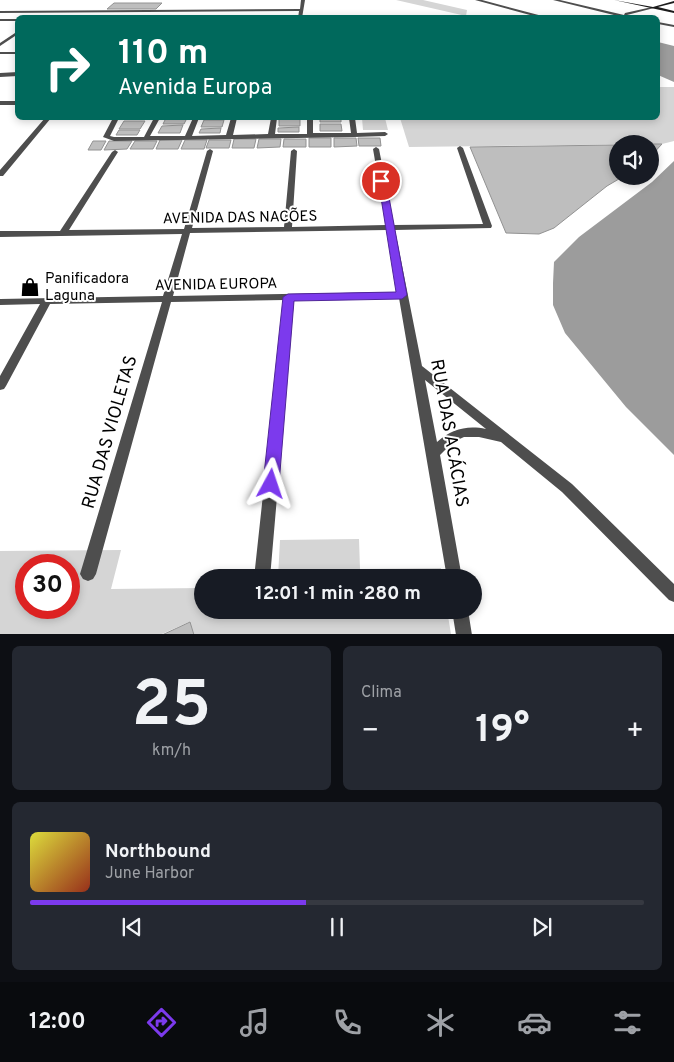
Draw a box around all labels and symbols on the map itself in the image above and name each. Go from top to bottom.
pin [360,160,402,202]
street label: AVENIDA DAS NACÕES [163,207,318,229]
place label: Panificadora Laguna [45,270,129,306]
street label: AVENIDA EUROPA [154,275,278,296]
shop icon: Panificadora Laguna [19,276,41,298]
street label: RUA DAS VIOLETAS [78,353,143,512]
street label: RUA DAS ACÁCIAS [424,357,475,509]
position arrow [244,457,296,509]
speed limit sign: 30 [15,554,80,619]

